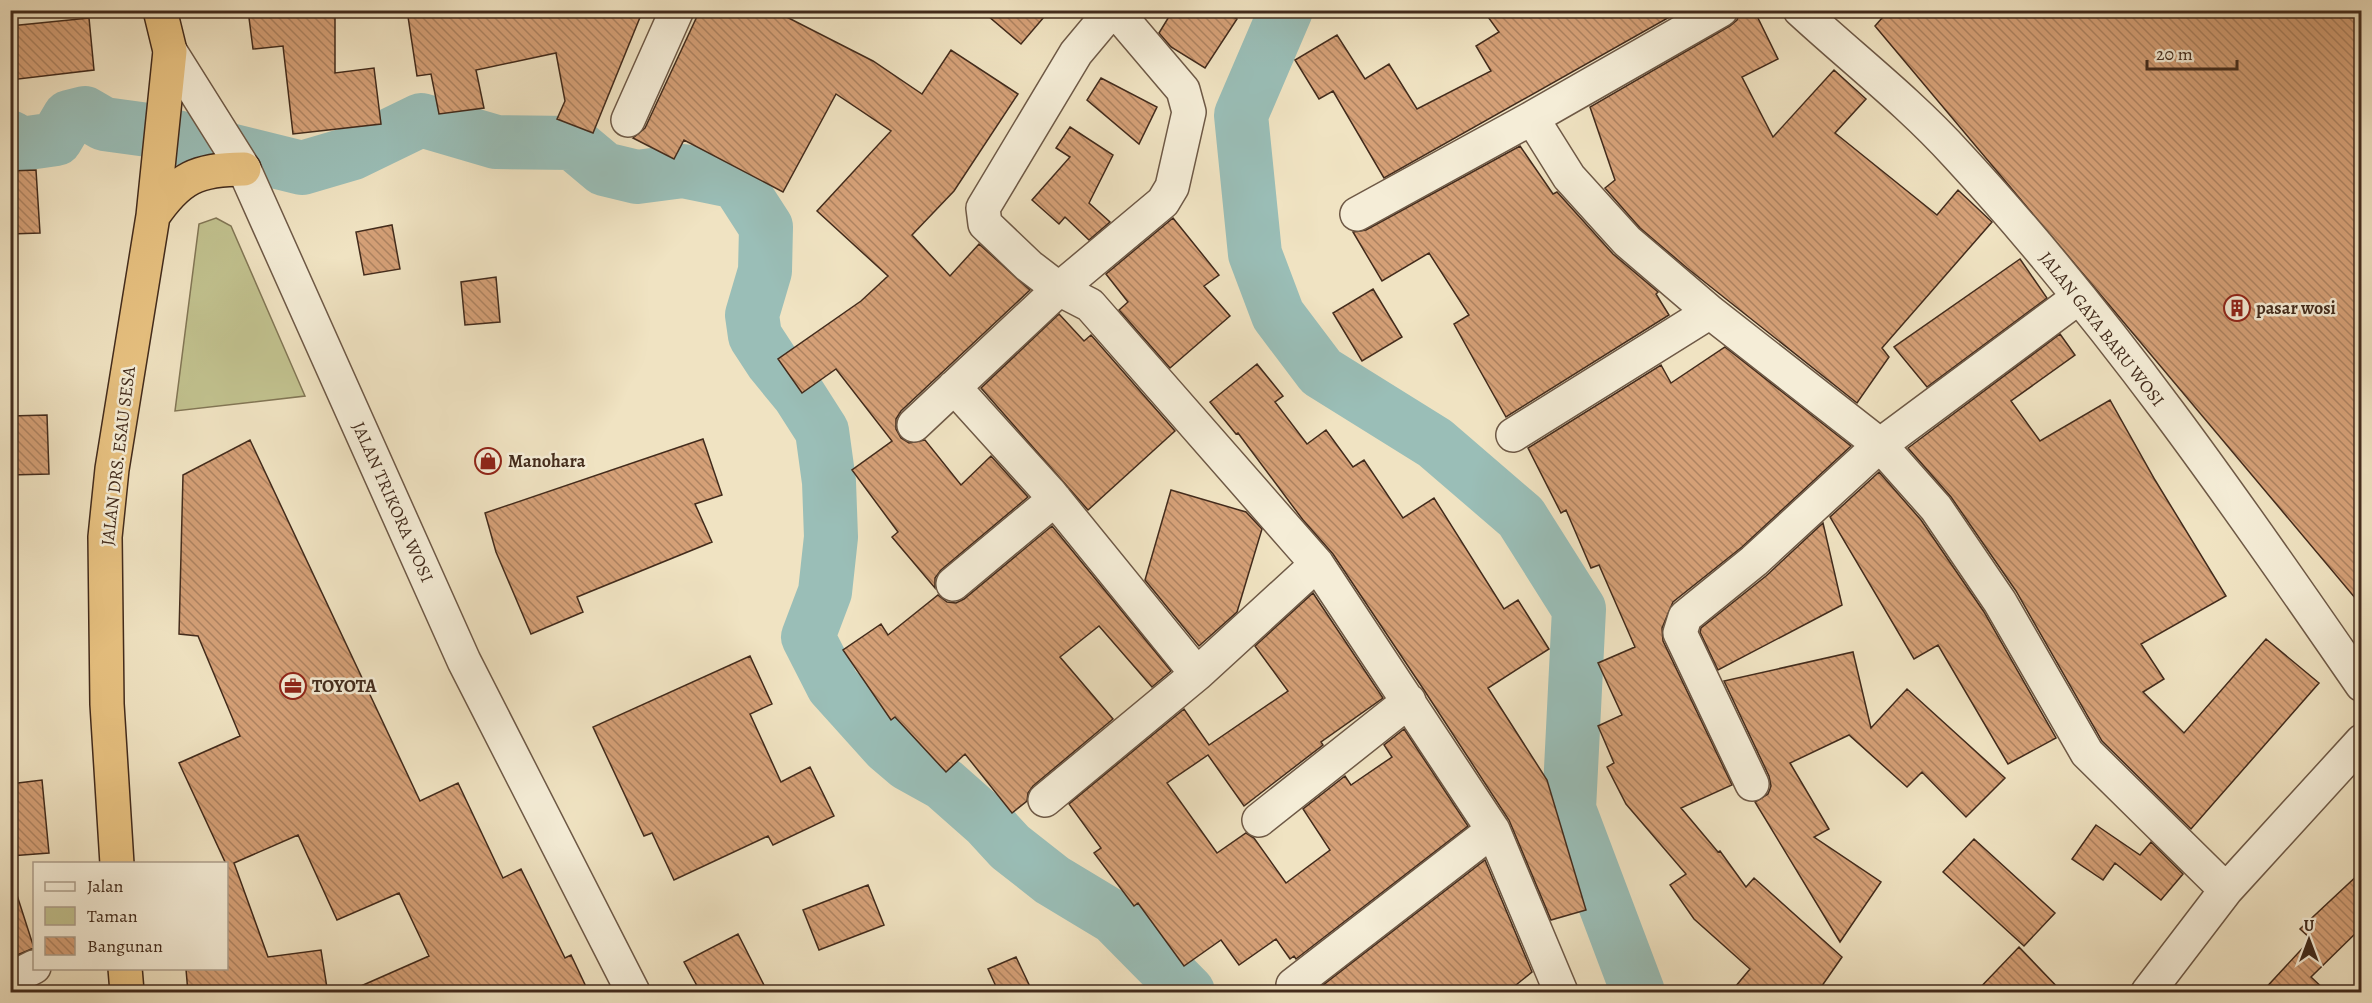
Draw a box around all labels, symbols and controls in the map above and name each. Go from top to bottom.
scale bar [2147,33,2237,71]
text: 20 m [2156,42,2193,66]
street label: JALAN GAYA BARU WOSI [2034,247,2170,411]
building icon: pasar wosi [2222,293,2252,323]
place label: pasar wosi [2256,296,2336,320]
street label: JALAN DRS. ESAU SESA [95,365,141,547]
street label: JALAN TRIKORA WOSI [347,418,439,586]
shop icon: Manohara [473,446,503,476]
place label: Manohara [508,449,586,473]
office icon: TOYOTA [278,671,308,701]
place label: TOYOTA [312,674,377,698]
legend [33,862,228,970]
text: Jalan [87,874,124,898]
text: Taman [87,904,138,928]
north arrow [2279,910,2339,970]
text: U [2304,915,2315,937]
text: Bangunan [87,934,163,958]

